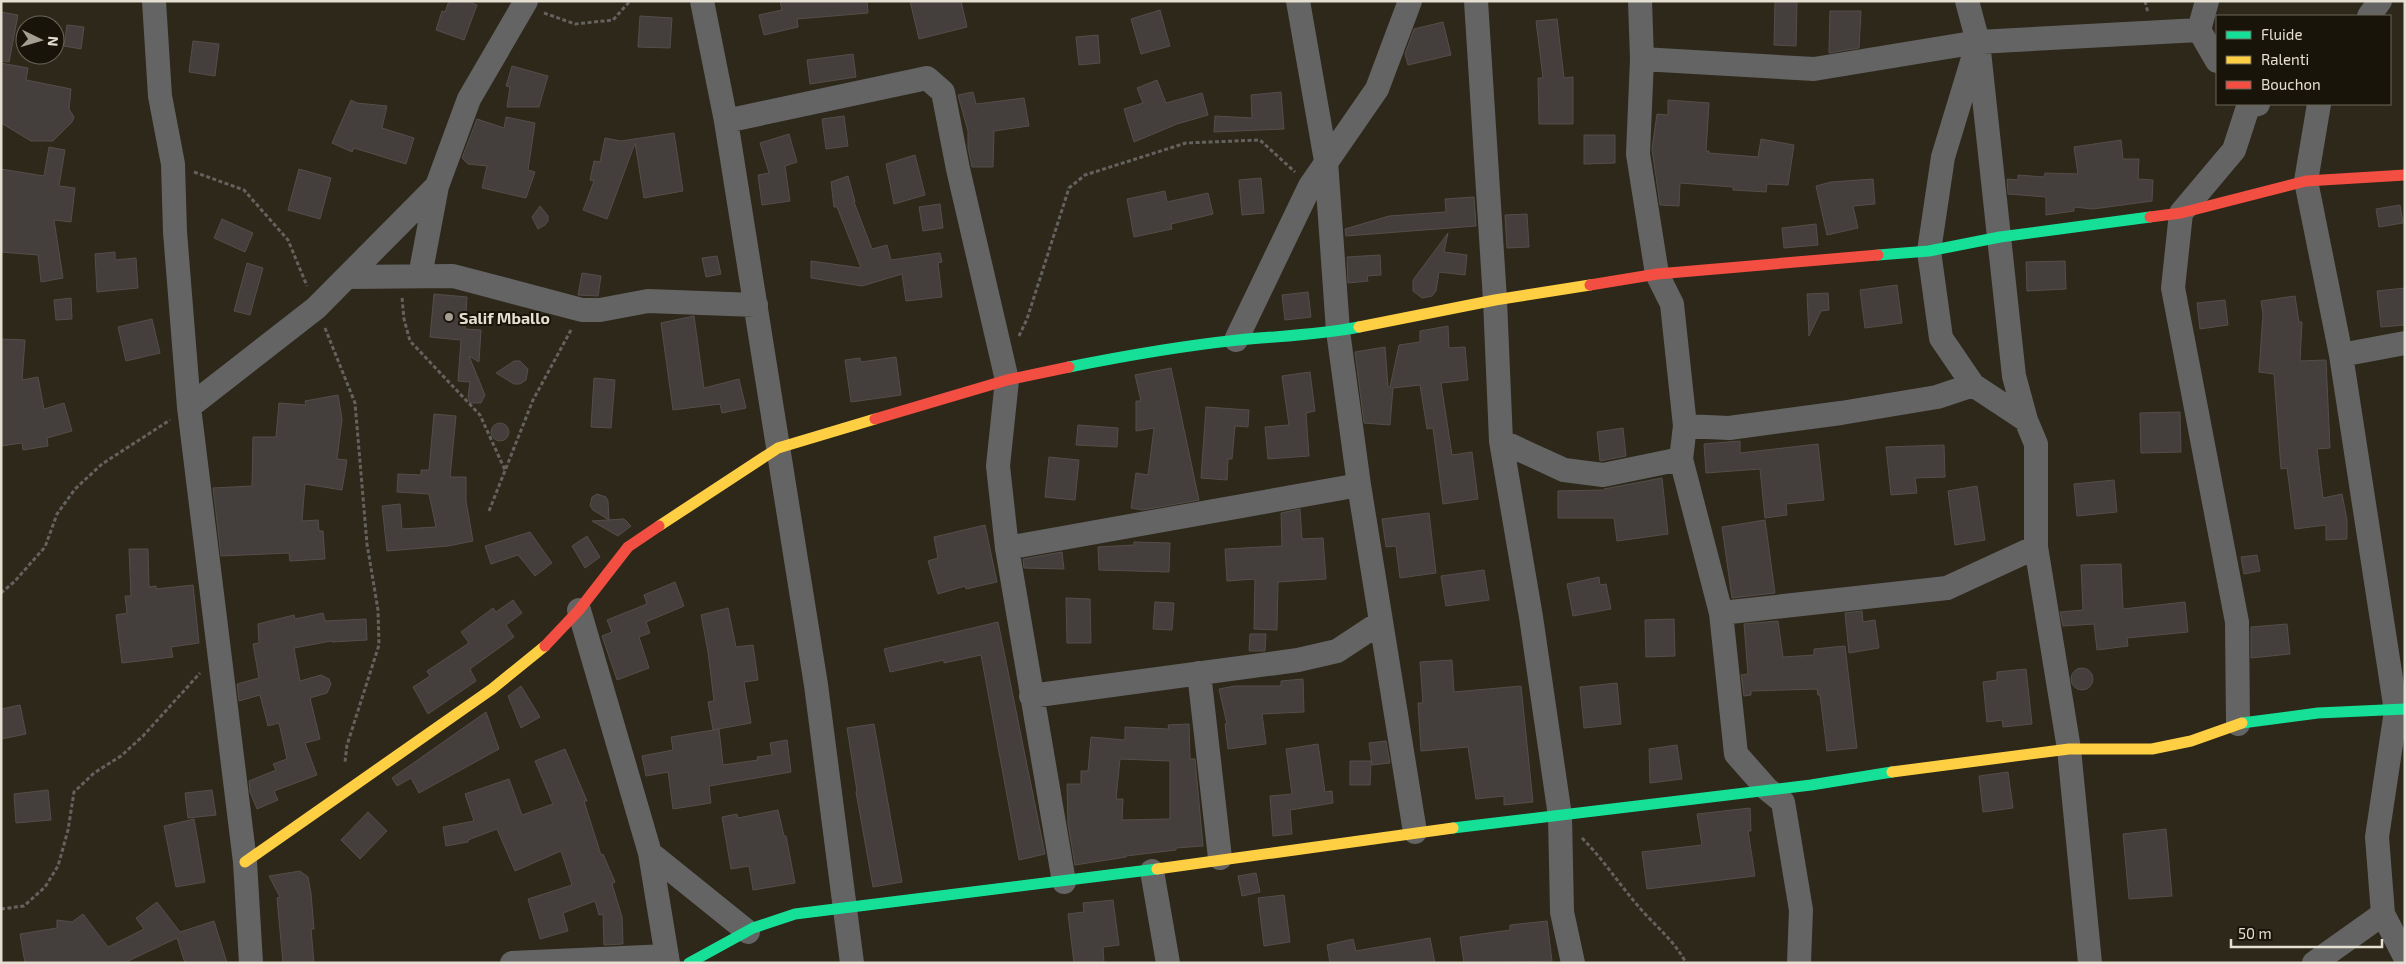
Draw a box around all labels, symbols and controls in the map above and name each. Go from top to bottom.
north arrow [15,15,65,65]
legend [2216,15,2391,105]
text: Fluide [2261,25,2302,43]
text: N [45,35,62,47]
text: Ralenti [2261,50,2309,68]
text: Bouchon [2261,75,2321,93]
place label: Salif Mballo [459,308,550,327]
marker: Salif Mballo [443,311,455,323]
scale bar [2231,916,2382,948]
text: 50 m [2238,924,2272,942]

